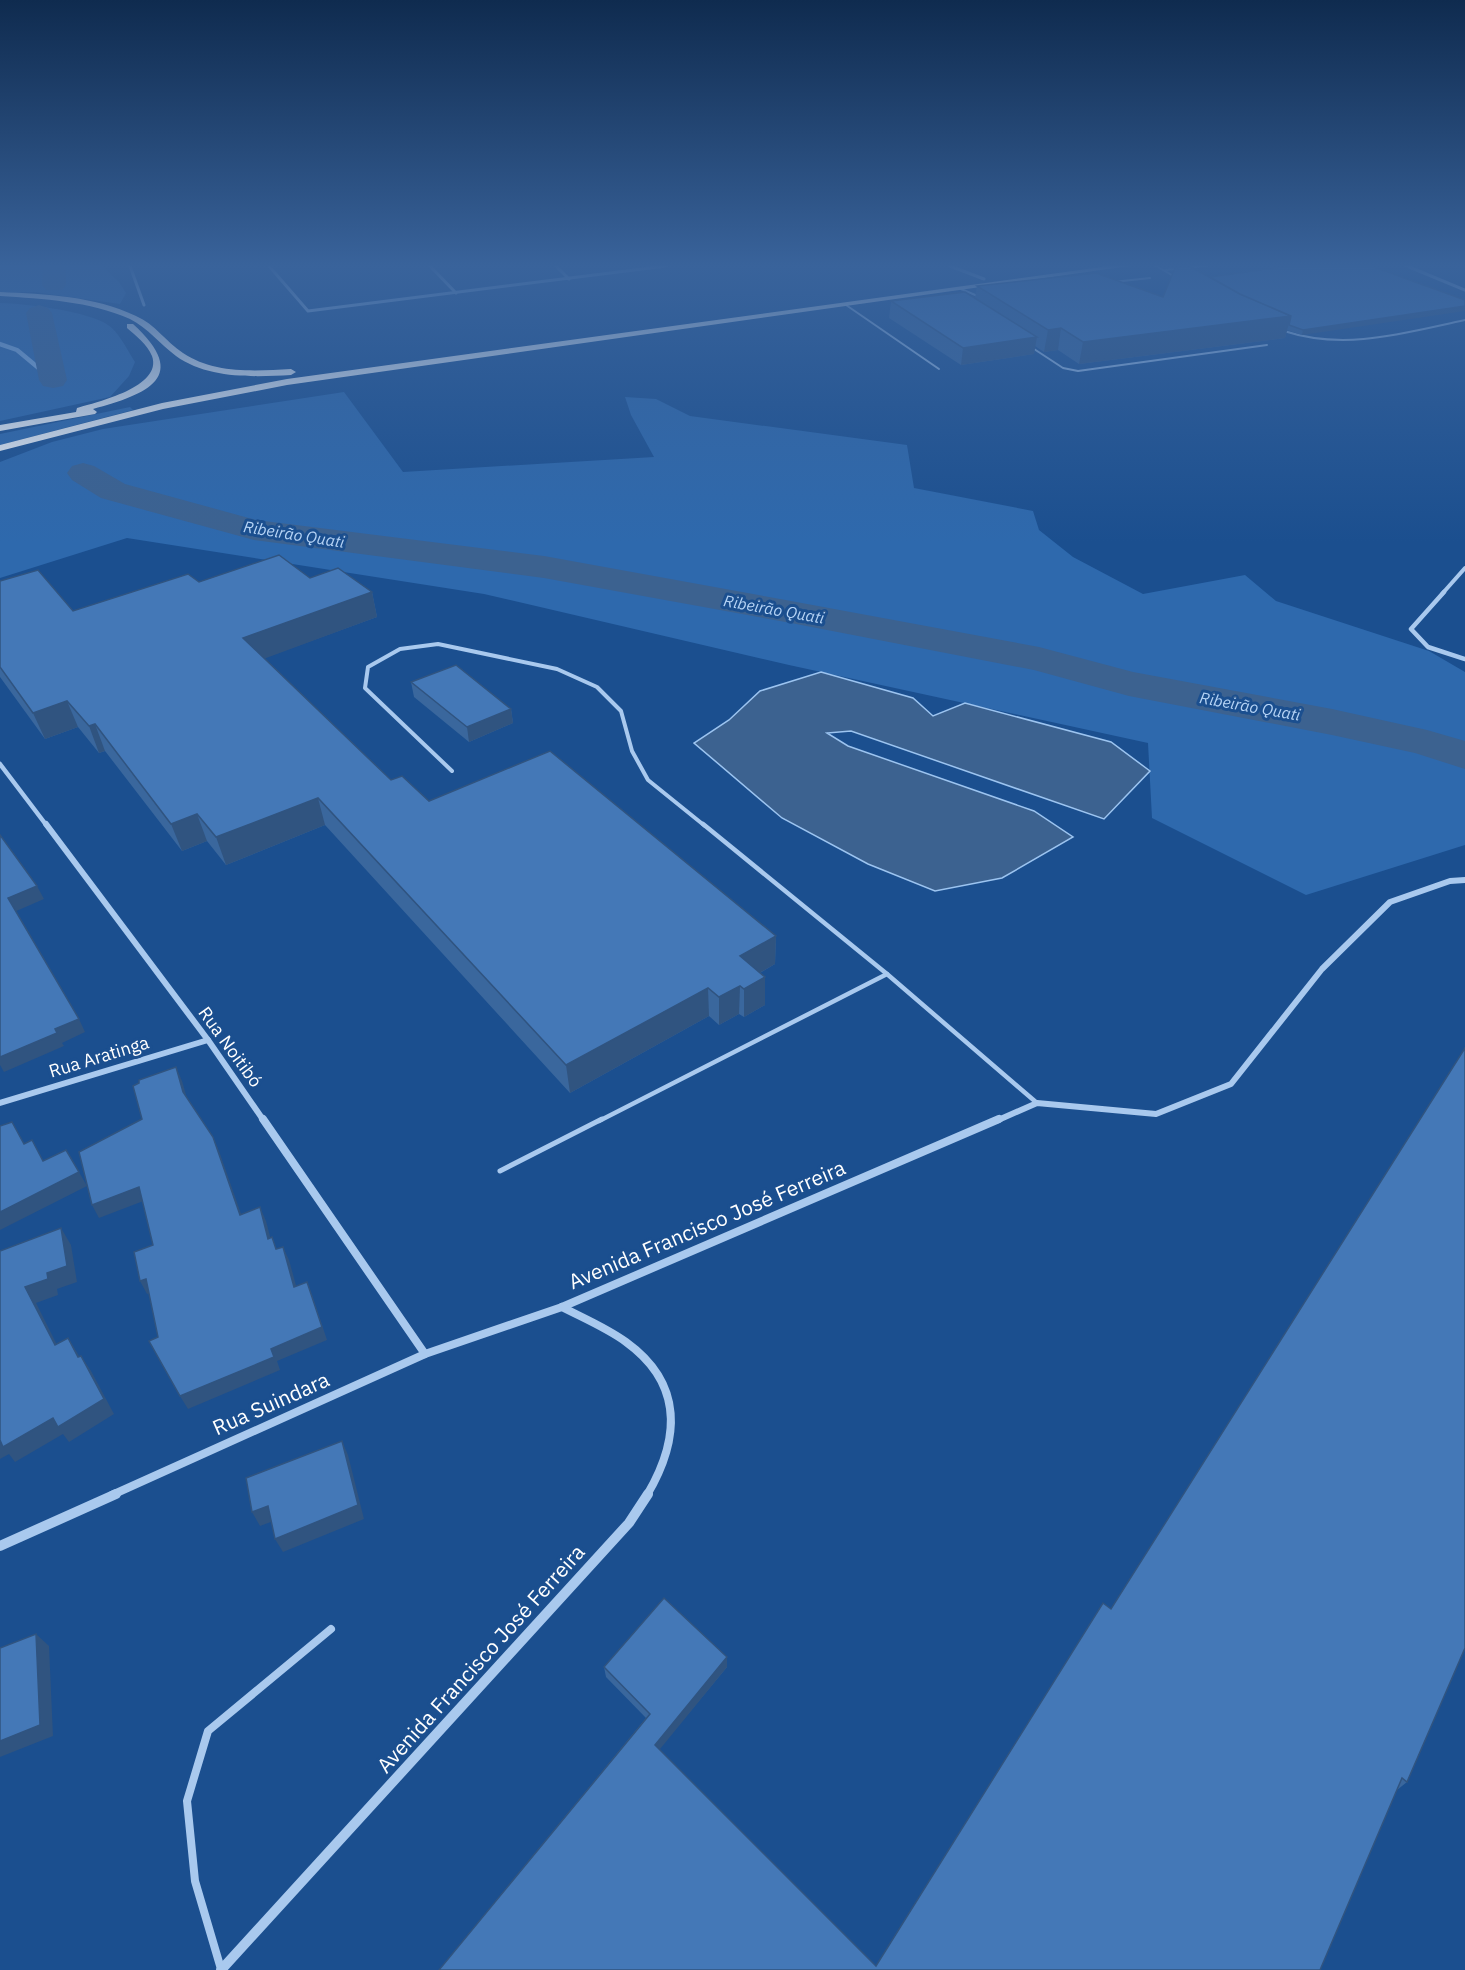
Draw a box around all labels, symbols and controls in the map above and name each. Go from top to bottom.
water label: Ribeirão Quati [242,516,347,552]
water label: Ribeirão Quati [722,590,827,628]
water label: Ribeirão Quati [1198,687,1303,725]
street label: Rua Noitibó [193,1002,267,1092]
street label: Rua Aratinga [46,1030,152,1083]
street label: Avenida Francisco José Ferreira [564,1153,849,1295]
street label: Rua Suindara [208,1365,333,1441]
street label: Avenida Francisco José Ferreira [370,1538,590,1779]

